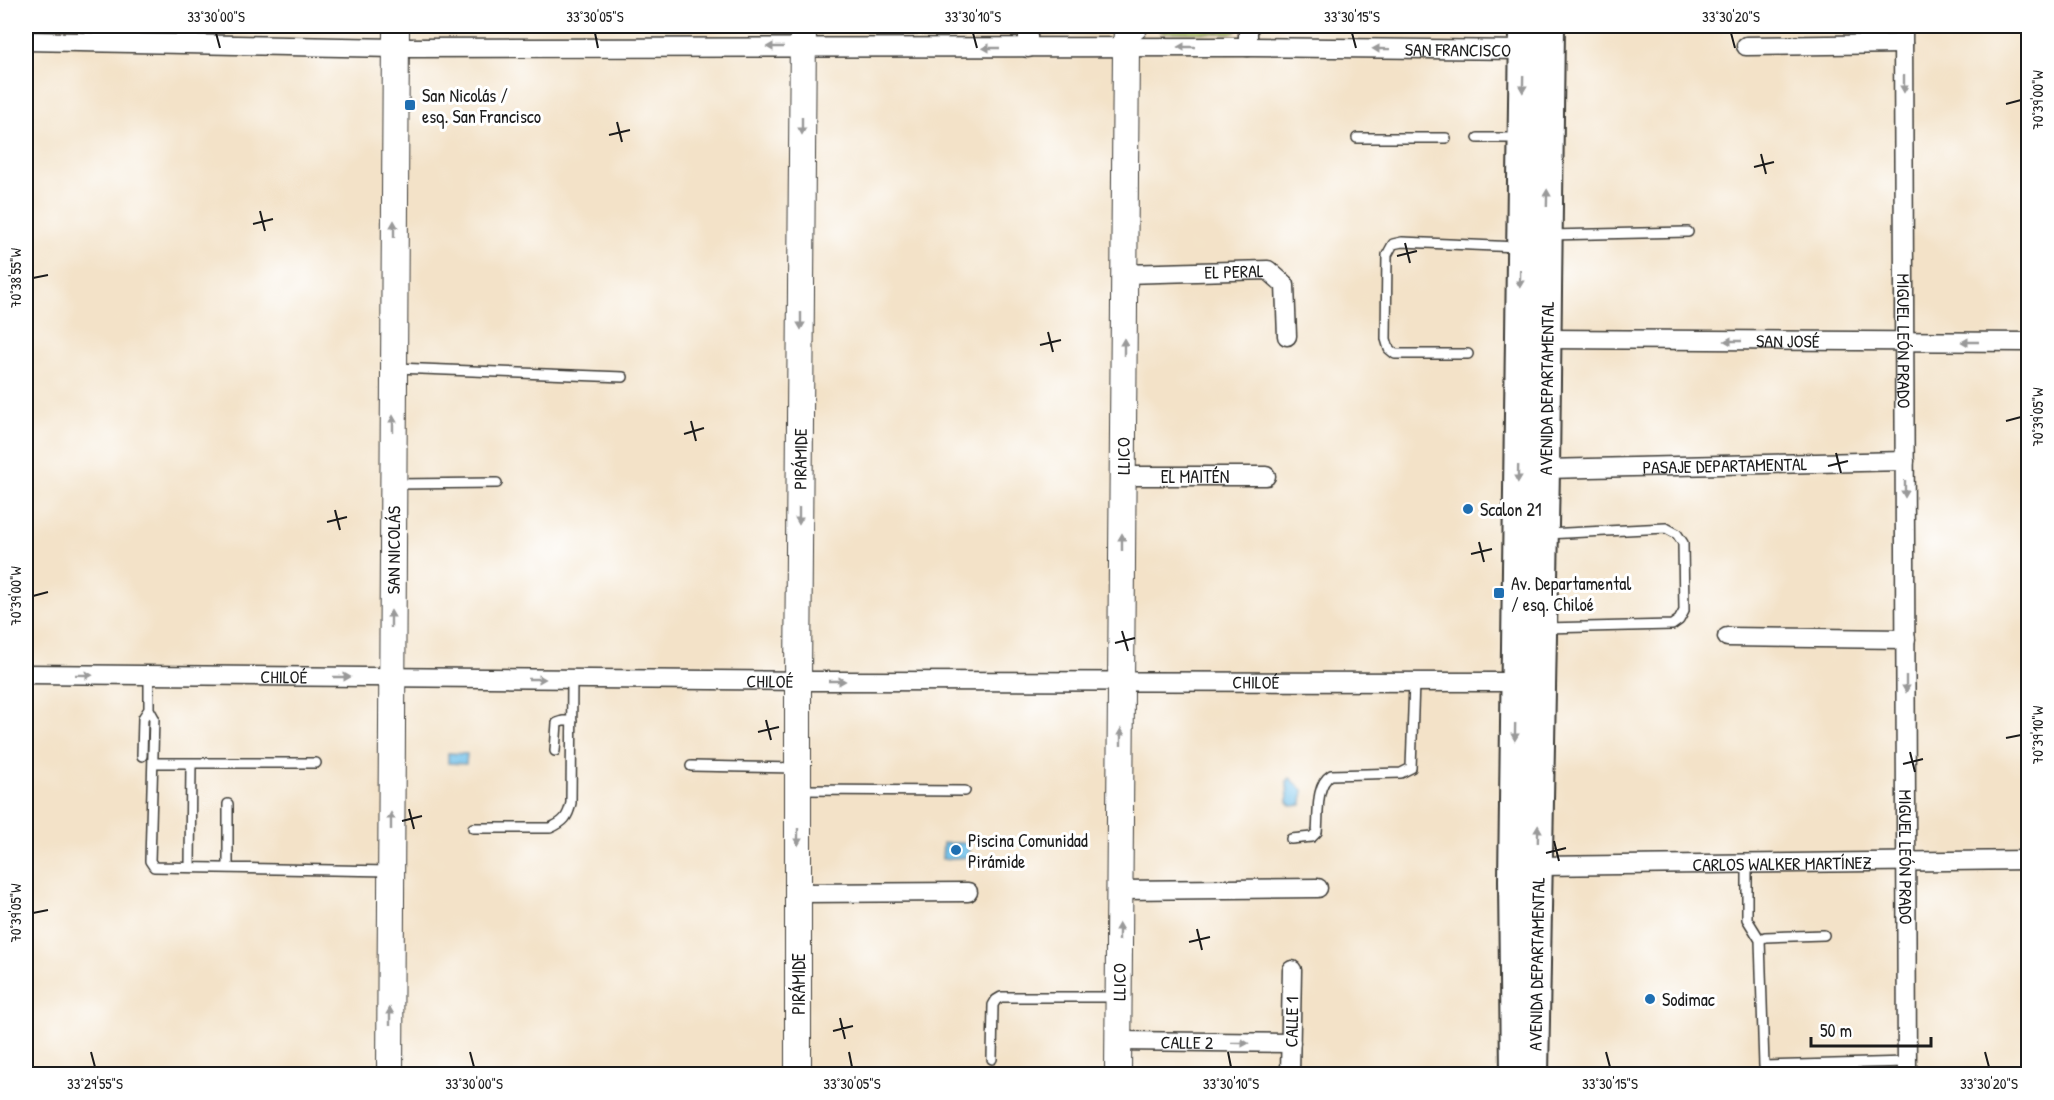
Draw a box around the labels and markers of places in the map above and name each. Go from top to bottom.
place label: San Nicolás / esq. San Francisco [422,83,541,129]
marker: San Nicolás / esq. San Francisco [403,98,417,112]
place label: Scalon 21 [1480,497,1542,522]
marker: Scalon 21 [1461,502,1475,516]
place label: Av. Departamental / esq. Chiloé [1511,571,1631,617]
marker: Av. Departamental / esq. Chiloé [1492,586,1506,600]
place label: Piscina Comunidad Pirámide [968,828,1088,874]
marker: Piscina Comunidad Pirámide [949,843,963,857]
place label: Sodimac [1662,987,1715,1012]
marker: Sodimac [1643,992,1657,1006]

